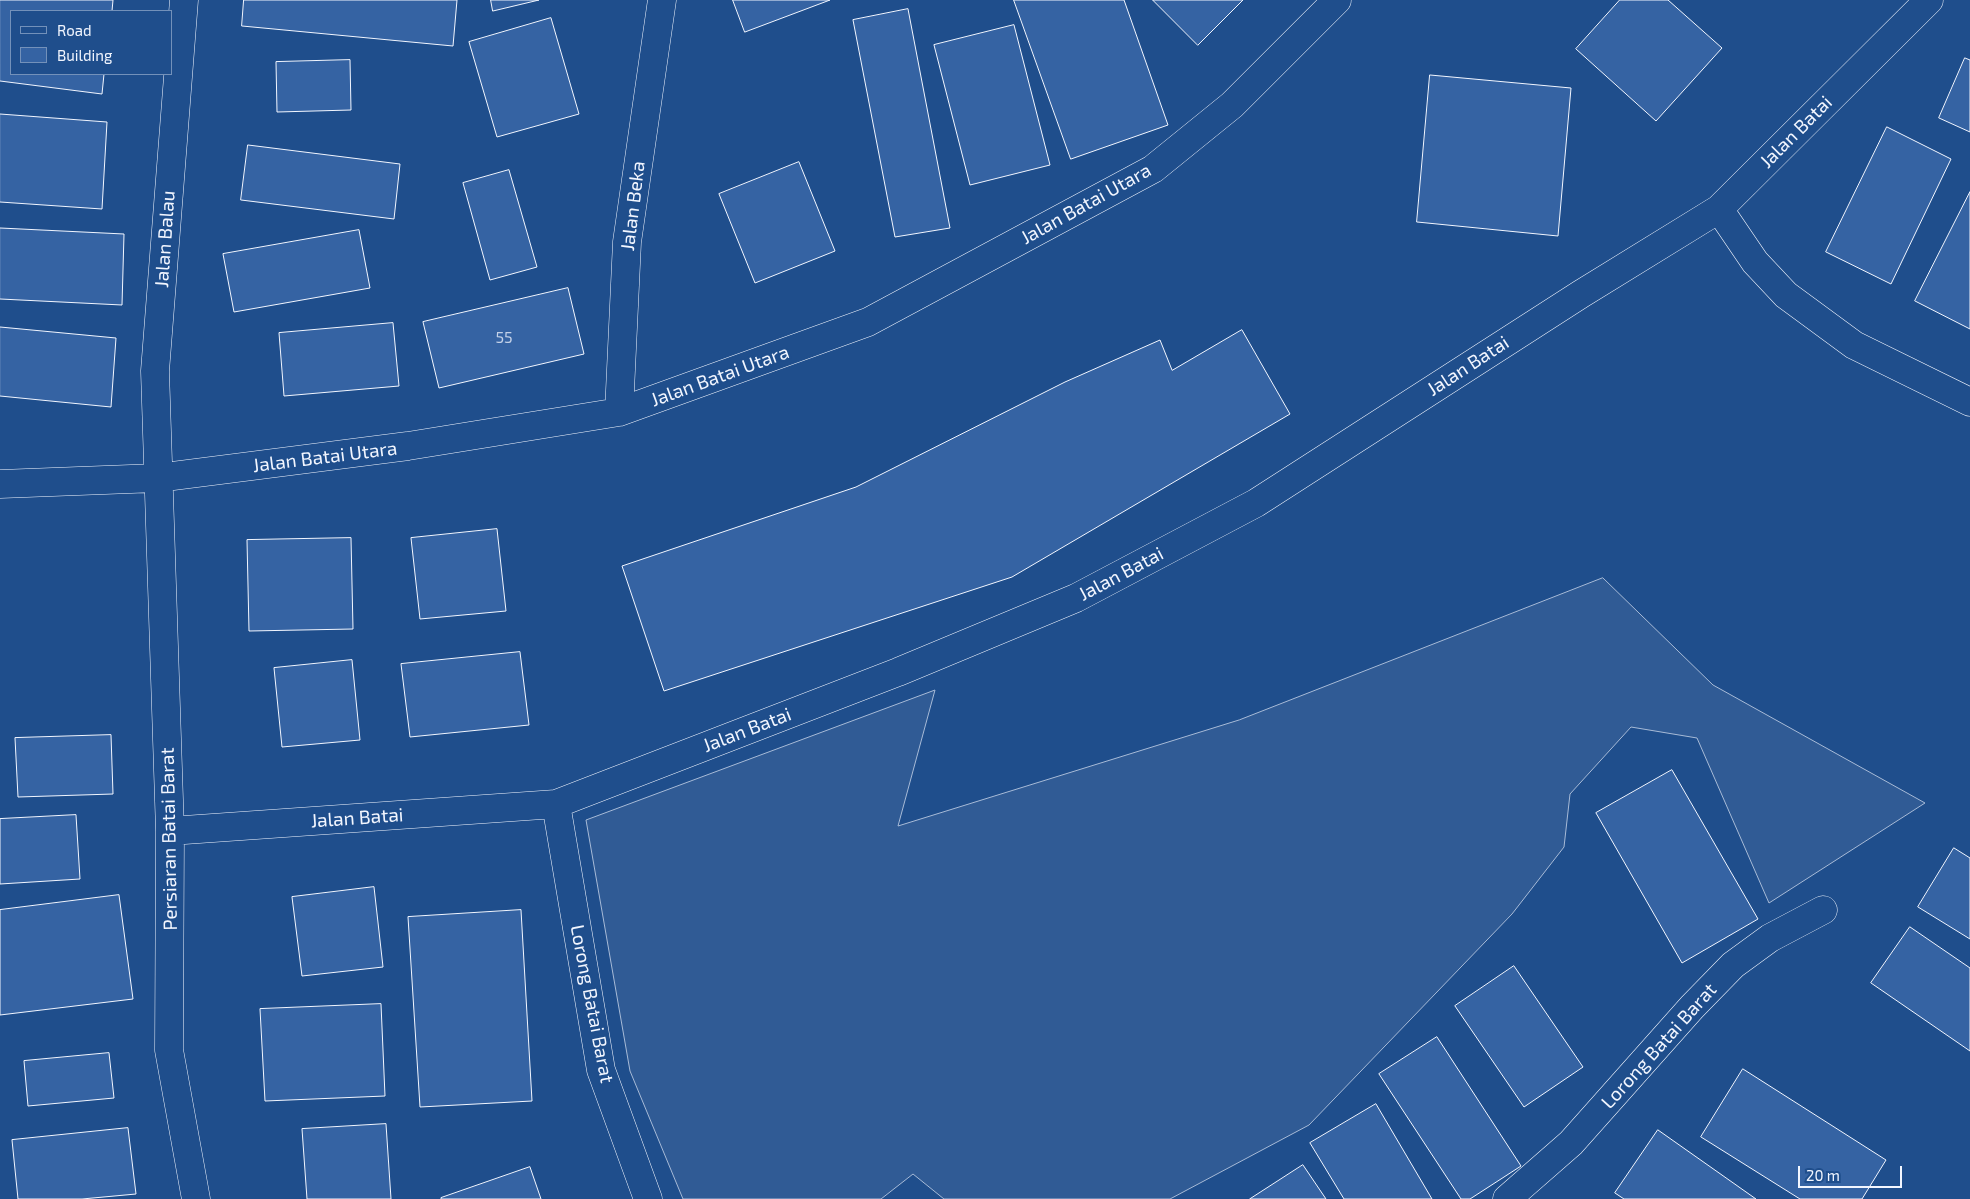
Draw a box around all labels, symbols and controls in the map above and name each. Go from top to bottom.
legend [10,10,172,75]
text: Road [57,21,92,39]
text: Building [57,46,112,64]
street label: Jalan Batai [1755,91,1837,173]
street label: Jalan Batai Utara [1017,159,1155,249]
street label: Jalan Beka [616,160,650,252]
street label: Jalan Balau [150,190,180,288]
house number: 55 [495,328,513,348]
street label: Jalan Batai [1423,331,1513,401]
street label: Jalan Batai Utara [648,340,792,412]
street label: Jalan Batai Utara [251,437,399,477]
street label: Jalan Batai [1075,542,1167,606]
street label: Jalan Batai [700,703,794,757]
street label: Persiaran Batai Barat [156,747,182,931]
street label: Jalan Batai [310,803,404,833]
street label: Lorong Batai Barat [565,923,619,1085]
street label: Lorong Batai Barat [1597,979,1721,1113]
scale bar [1800,1156,1904,1188]
text: 20 m [1806,1166,1840,1184]

